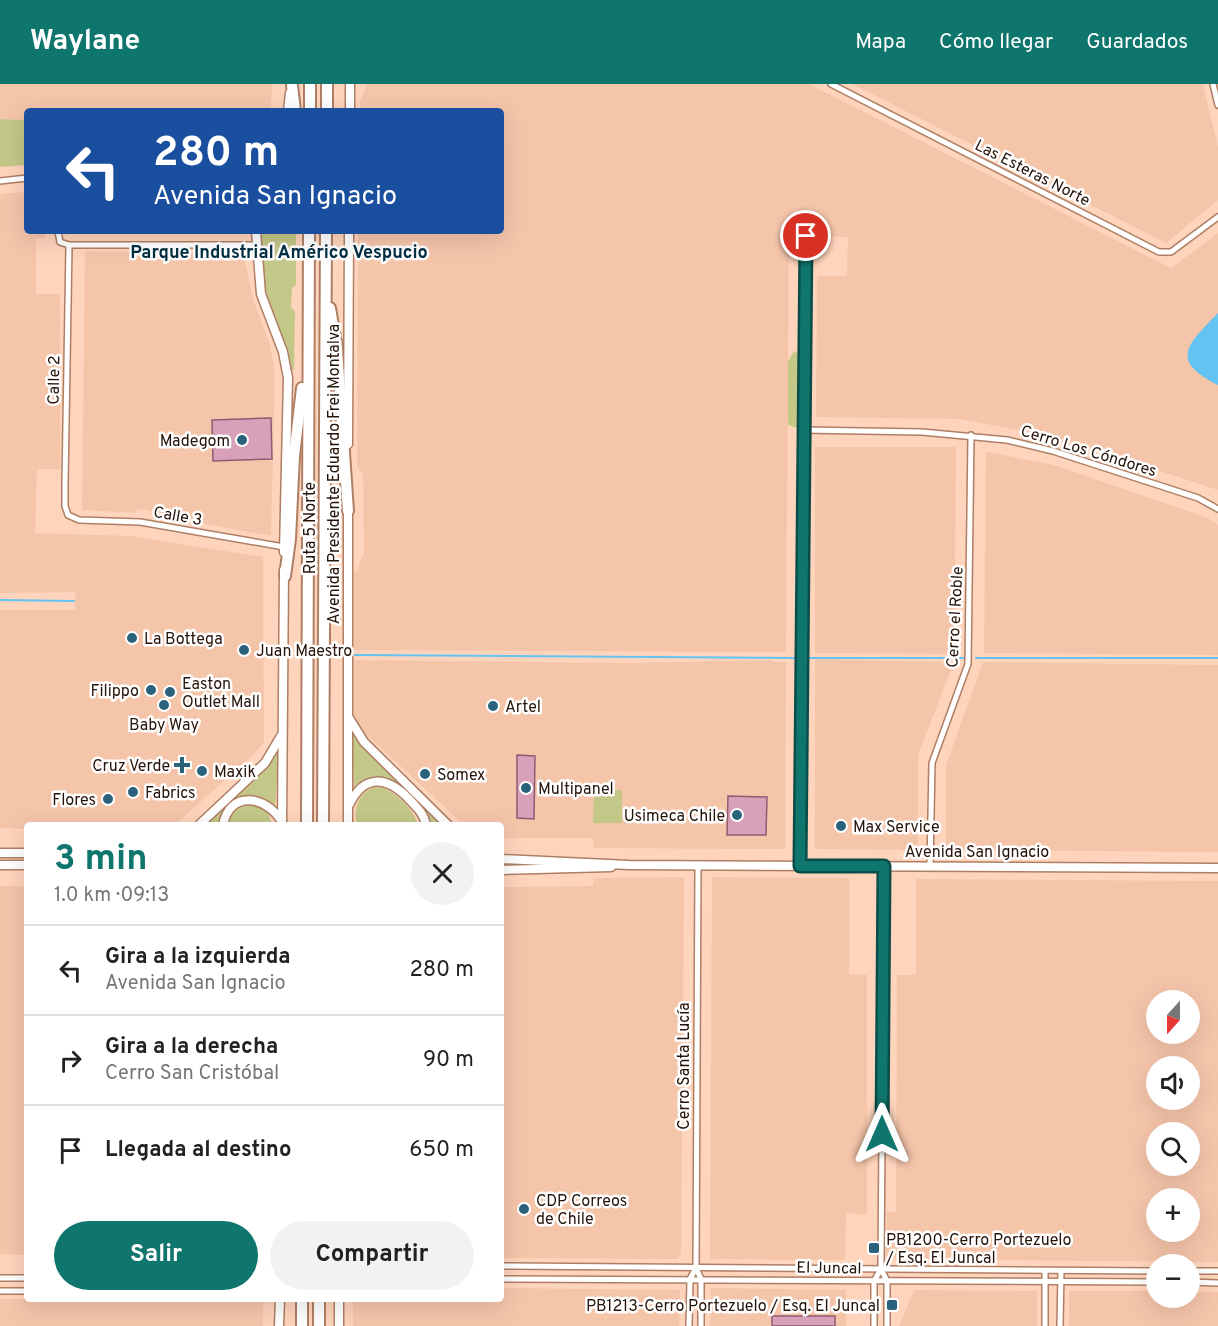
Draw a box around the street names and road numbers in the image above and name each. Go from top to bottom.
street label: Las Esteras Norte [971,136,1093,211]
street label: Avenida Presidente Eduardo Frei Montalva [325,324,345,624]
street label: Calle 2 [45,355,65,405]
street label: Cerro Los Cóndores [1018,422,1159,482]
street label: Ruta 5 Norte [301,482,321,574]
street label: Calle 3 [152,503,204,531]
street label: Cerro el Roble [943,566,969,668]
street label: Avenida San Ignacio [905,843,1049,863]
street label: Cerro Santa Lucía [675,1002,695,1130]
street label: El Juncal [796,1258,862,1280]

